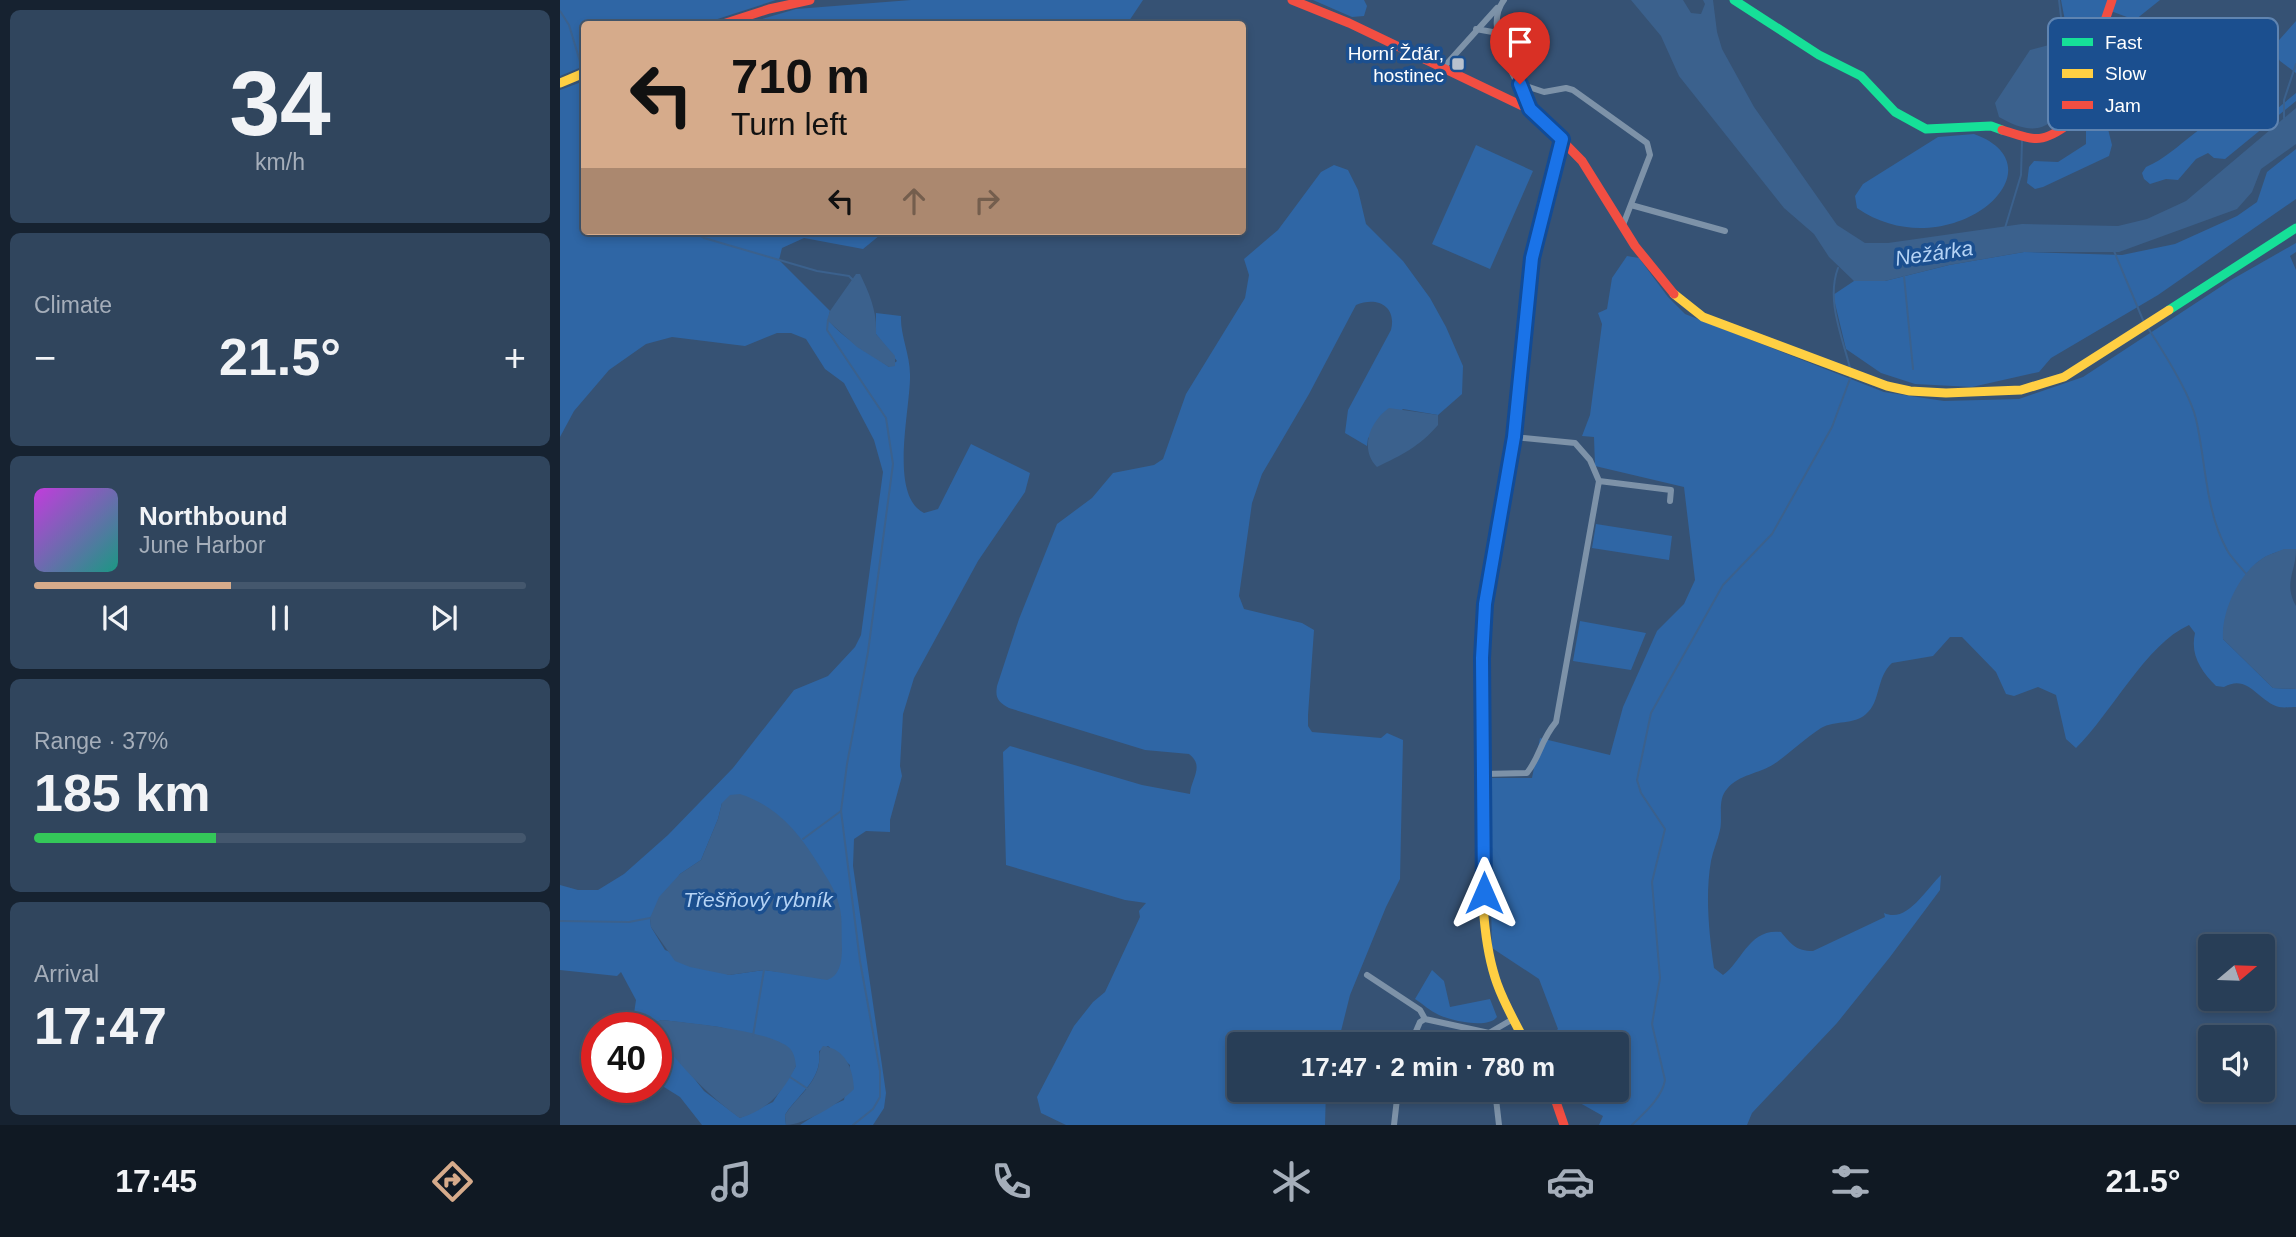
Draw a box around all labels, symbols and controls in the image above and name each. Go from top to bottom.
pin [1490,12.0,1550,84]
legend [2048,18,2278,130]
icon: arrive [1501,23,1539,61]
text: Fast [2105,32,2143,53]
place label: Horní Žďár, hostinec [1348,43,1444,86]
icon: left [616,49,707,140]
text: 710 m [731,49,870,103]
text: 34 [229,53,331,154]
marker: Horní Žďár, hostinec [1450,56,1466,72]
text: Slow [2105,63,2146,84]
text: Jam [2105,95,2141,116]
text: Turn left [731,106,847,142]
text: km/h [255,149,305,175]
icon: left [822,182,860,220]
icon: ahead [895,182,933,220]
icon: right [968,182,1006,220]
water label: Nežárka [1894,236,1974,270]
text: Climate [34,292,112,318]
text: 21.5° [219,328,341,386]
text: − [34,337,56,379]
text: + [504,337,526,379]
text: Northbound [139,501,288,531]
text: June Harbor [139,532,266,558]
icon: previous [97,599,135,637]
icon: pause [261,599,299,637]
icon: next [425,599,463,637]
text: Range · 37% [34,728,168,754]
text: 185 km [34,764,210,822]
position arrow [1447,856,1521,930]
water label: Třešňový rybník [683,888,834,911]
north arrow [2198,934,2275,1012]
map controls [2198,934,2275,1102]
text: Arrival [34,961,99,987]
text: 17:47 [34,997,167,1055]
speed limit sign: 40 [581,1012,672,1103]
button: sound [2198,1025,2275,1102]
text: 17:47 · 2 min · 780 m [1301,1052,1555,1082]
icon: directions [428,1157,477,1206]
icon: music [707,1157,756,1206]
icon: phone [987,1157,1036,1206]
icon: climate [1267,1157,1316,1206]
icon: car [1546,1157,1595,1206]
icon: filters [1826,1157,1875,1206]
text: 17:45 [115,1163,197,1199]
text: 21.5° [2106,1163,2181,1199]

